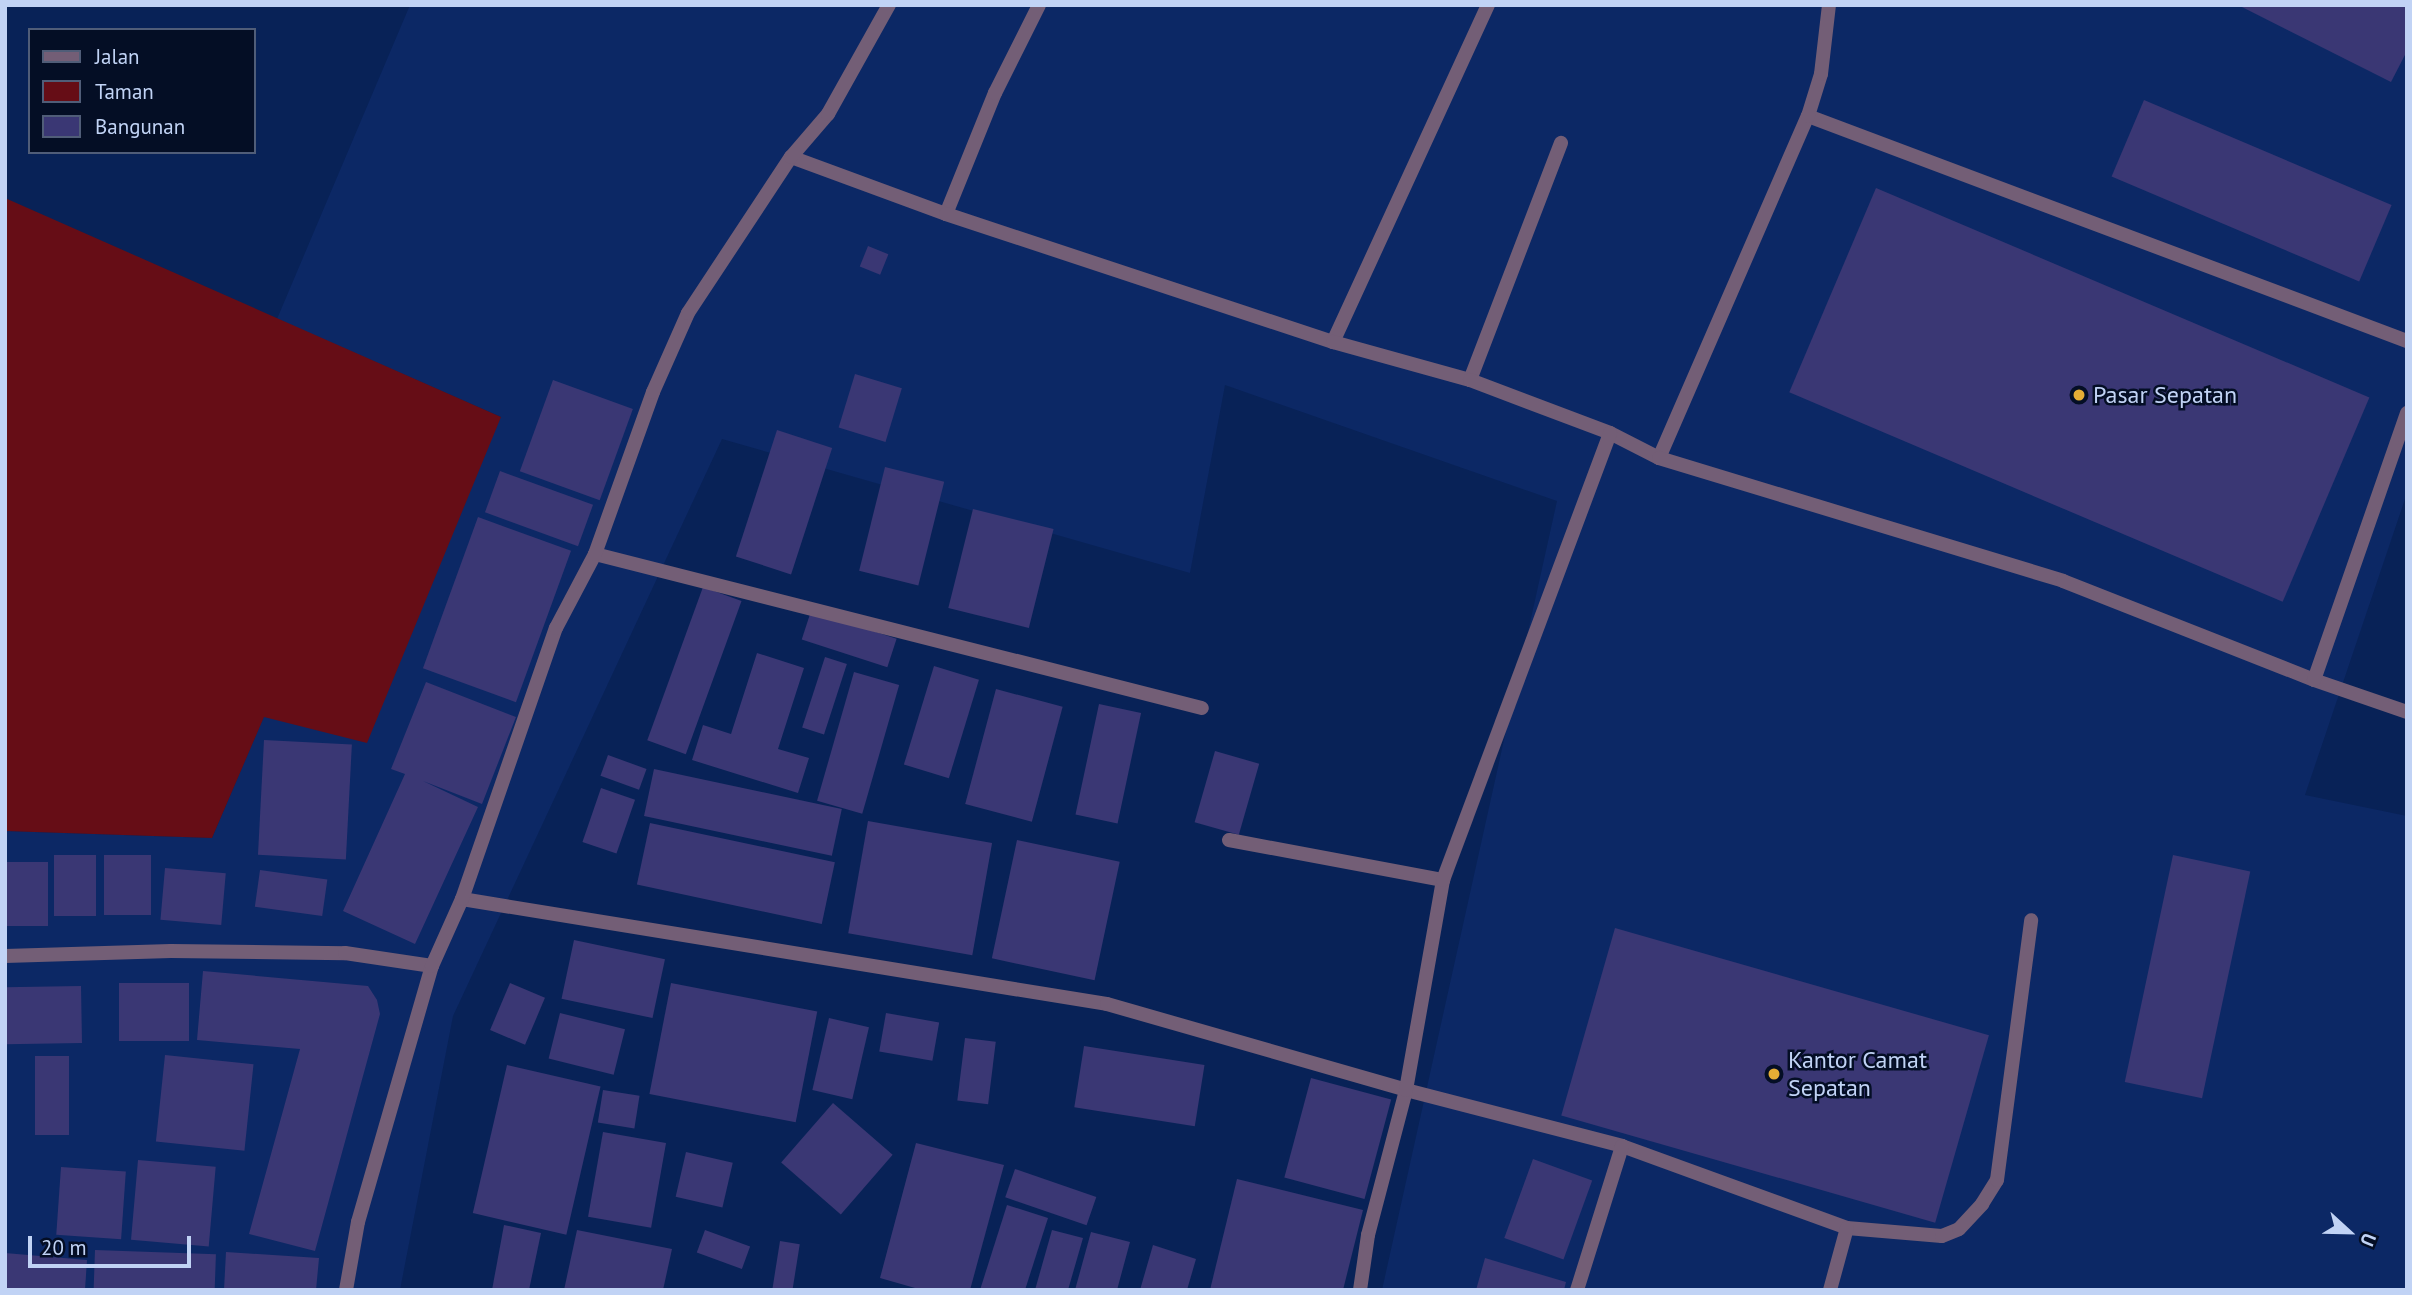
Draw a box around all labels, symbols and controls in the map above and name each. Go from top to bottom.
legend [28,28,256,154]
text: Jalan [95,43,140,70]
text: Taman [95,78,154,105]
text: Bangunan [95,113,185,140]
place label: Pasar Sepatan [2093,381,2237,409]
marker: Pasar Sepatan [2071,387,2087,403]
place label: Kantor Camat Sepatan [1788,1046,1927,1102]
marker: Kantor Camat Sepatan [1766,1066,1782,1082]
north arrow [2314,1197,2384,1267]
scale bar [32,1222,194,1266]
text: U [2355,1230,2382,1250]
text: 20 m [41,1234,87,1261]

